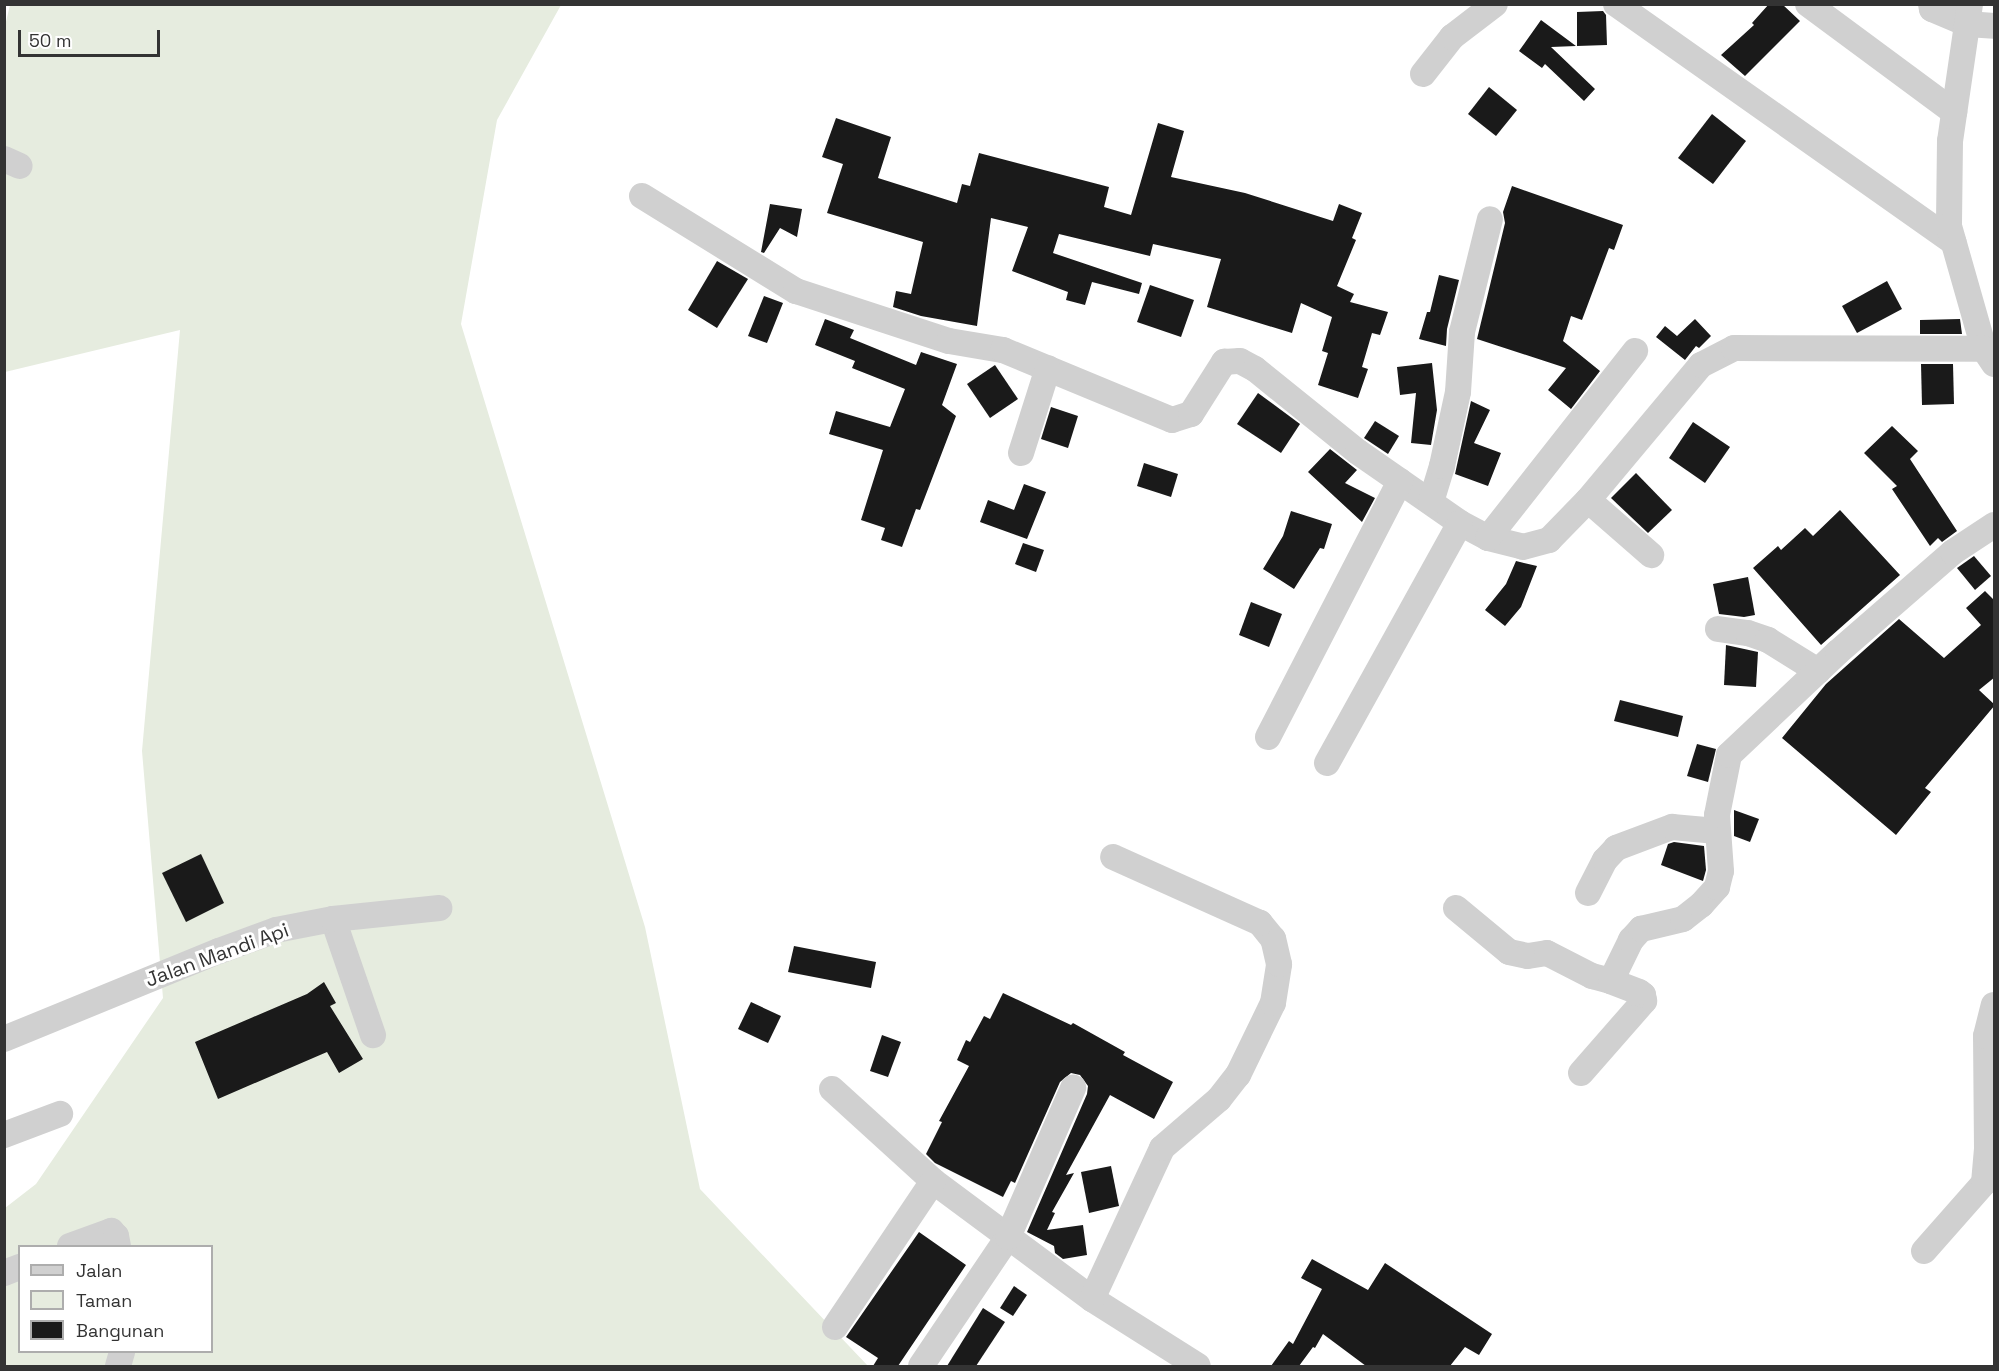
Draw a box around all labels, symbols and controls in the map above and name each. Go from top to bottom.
scale bar [21,18,164,56]
text: 50 m [29,29,71,52]
street label: Jalan Mandi Api [142,918,292,992]
legend [18,1245,213,1353]
text: Jalan [76,1259,122,1282]
text: Taman [76,1289,132,1312]
text: Bangunan [76,1319,164,1342]

